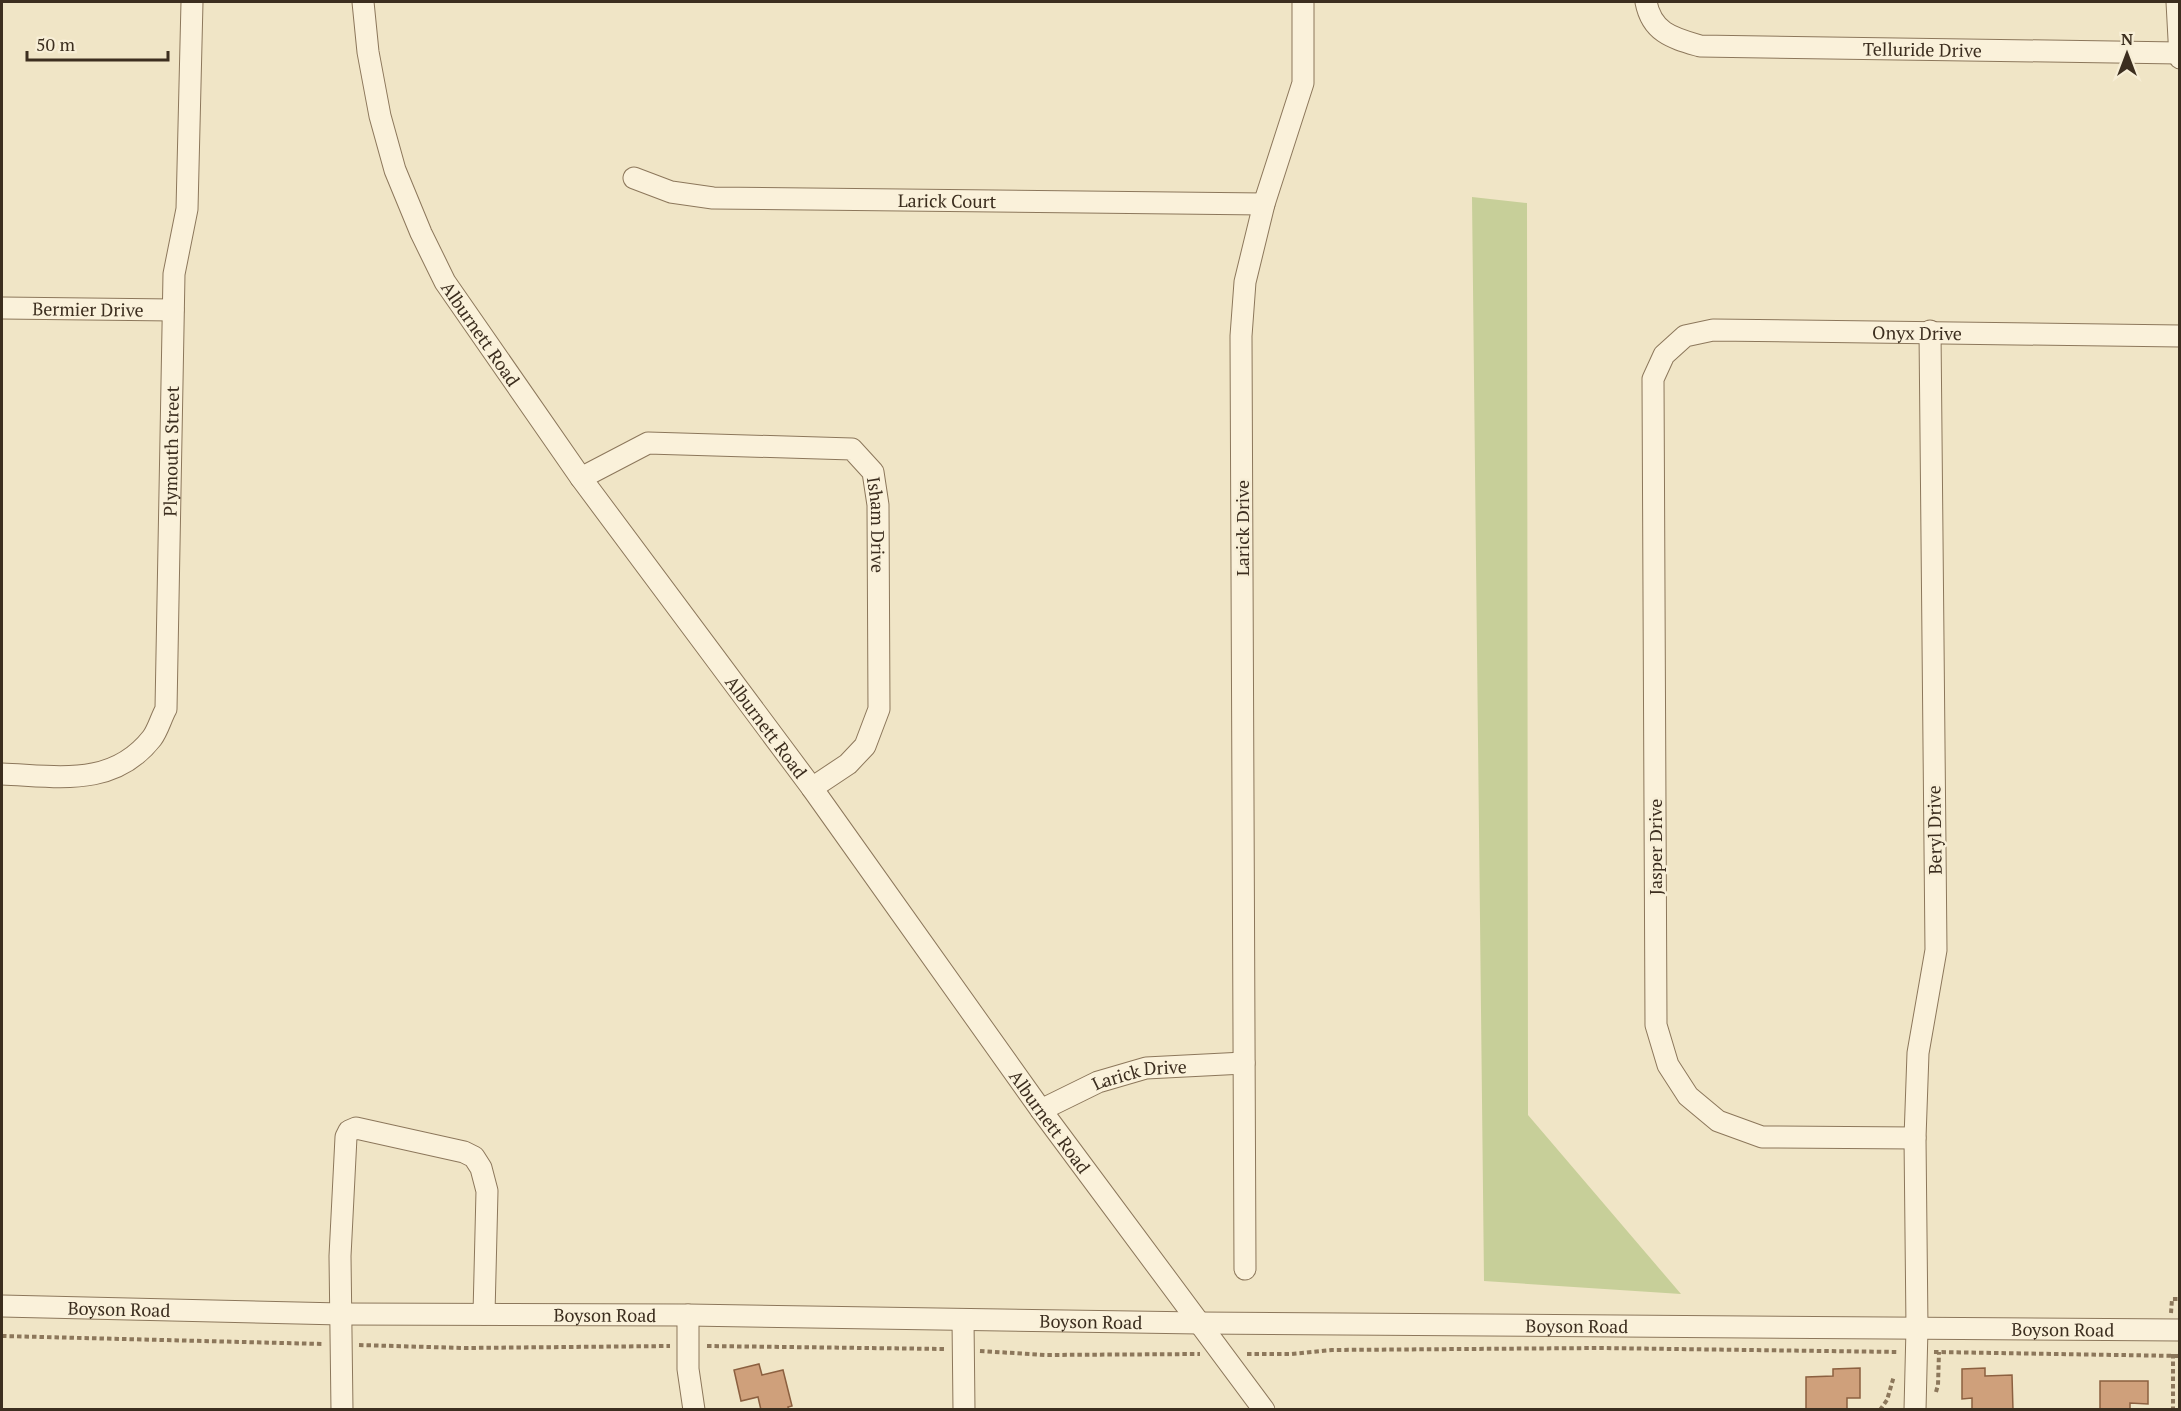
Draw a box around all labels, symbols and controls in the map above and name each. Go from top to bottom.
scale bar [27,24,168,62]
north arrow [2097,24,2157,84]
text: N [2121,28,2133,50]
text: 50 m [36,32,76,56]
street label: Telluride Drive [1863,36,1982,62]
street label: Larick Court [898,188,997,213]
street label: Alburnett Road [436,277,526,391]
street label: Bermier Drive [32,296,144,322]
street label: Onyx Drive [1872,320,1962,345]
street label: Plymouth Street [158,385,184,517]
street label: Isham Drive [862,475,890,573]
street label: Larick Drive [1230,480,1254,576]
street label: Alburnett Road [720,671,813,783]
street label: Beryl Drive [1921,785,1947,875]
street label: Jasper Drive [1643,799,1667,895]
street label: Larick Drive [1088,1054,1187,1095]
street label: Alburnett Road [1004,1065,1096,1178]
street label: Boyson Road [67,1296,171,1322]
street label: Boyson Road [553,1303,656,1327]
street label: Boyson Road [1039,1309,1142,1334]
street label: Boyson Road [1525,1313,1628,1338]
street label: Boyson Road [2011,1317,2114,1342]

